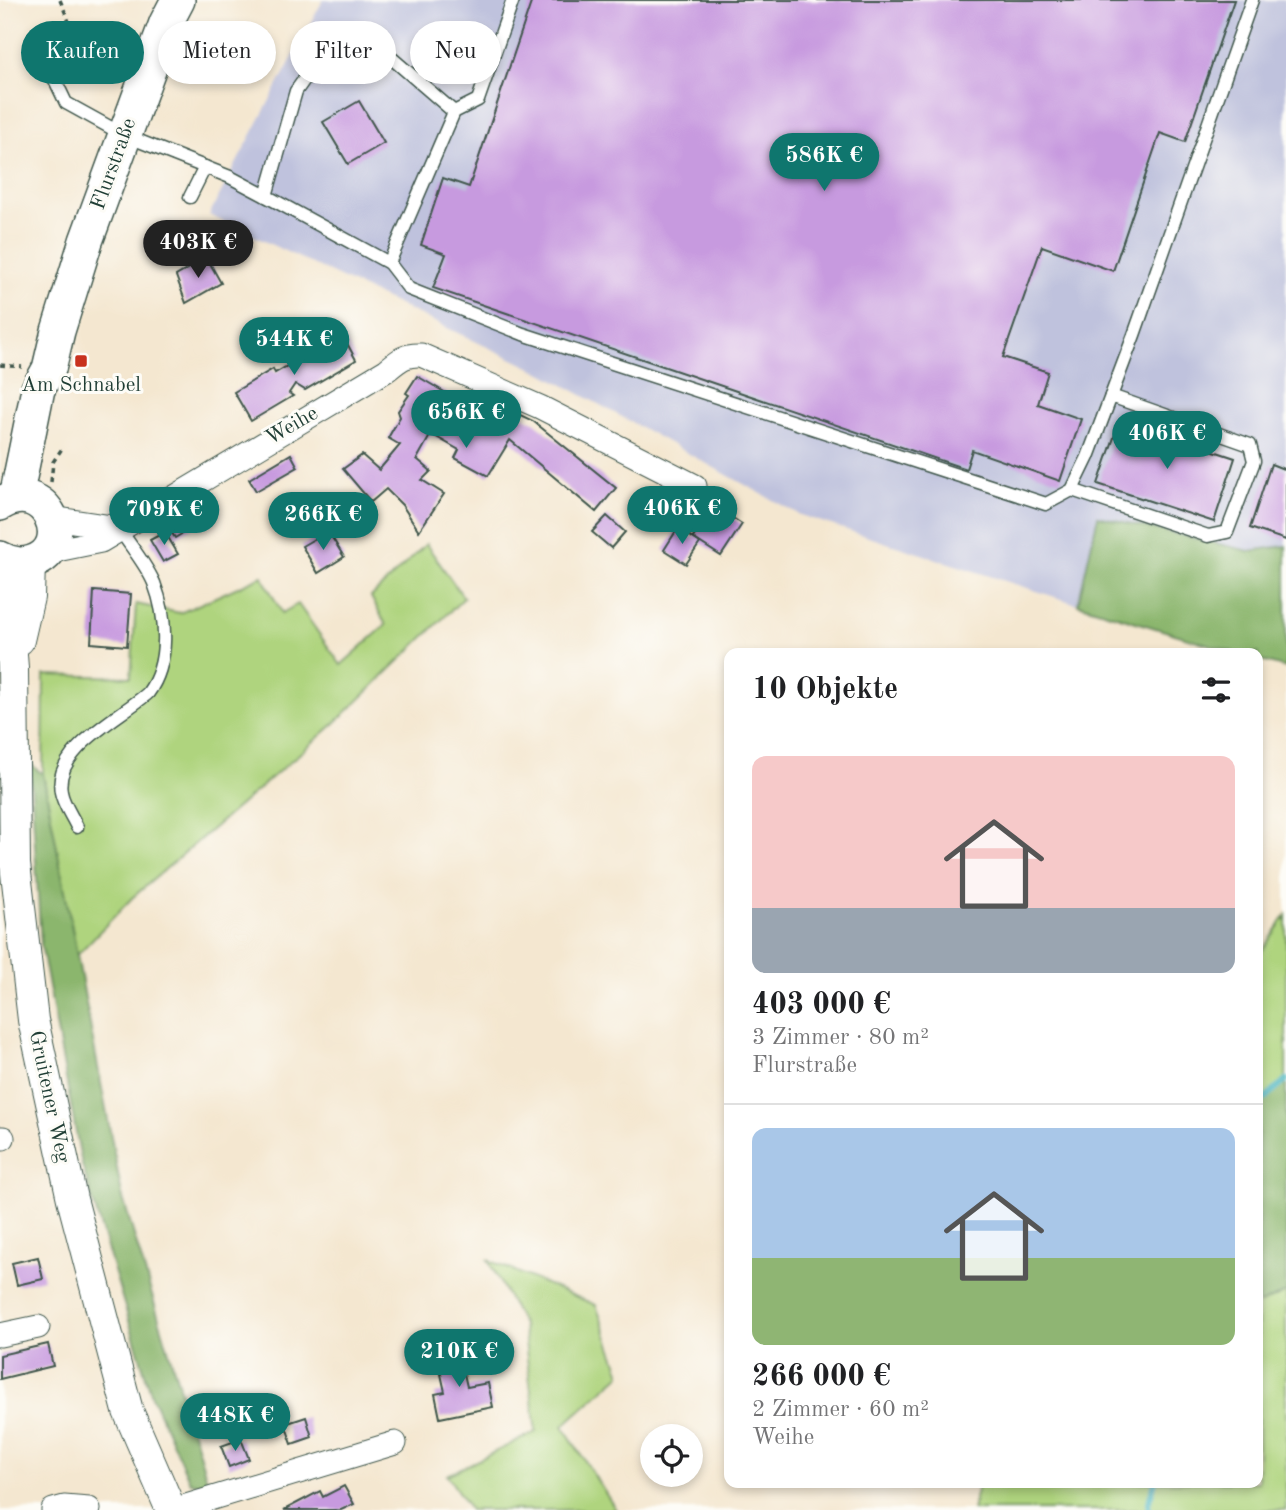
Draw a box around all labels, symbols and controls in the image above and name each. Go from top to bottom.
chip: Kaufen [21,21,144,84]
chip: Mieten [158,21,276,84]
chip: Filter [290,21,396,84]
chip: Neu [410,21,501,84]
street label: Flurstraße [88,115,140,213]
pin: 586K € [767,134,881,193]
text: 586K € [785,144,863,167]
pin: 403K € [141,220,255,280]
text: 403K € [159,231,237,254]
pin: 544K € [237,318,351,377]
text: 544K € [255,328,333,351]
marker: Am Schnabel [73,353,89,369]
place label: Am Schnabel [21,375,141,396]
pin: 656K € [409,391,523,450]
text: 656K € [427,401,505,424]
street label: Weihe [262,403,322,449]
pin: 406K € [1110,412,1224,471]
text: 406K € [1128,422,1206,445]
pin: 406K € [625,486,739,546]
pin: 709K € [107,488,221,547]
pin: 266K € [266,492,380,552]
text: 406K € [643,497,721,520]
text: 709K € [125,498,203,521]
text: 266K € [284,503,362,526]
icon: filters [1197,671,1235,709]
text: 10 Objekte [752,675,898,705]
icon: home [931,801,1057,927]
text: 403 000 € [752,990,891,1020]
text: 3 Zimmer · 80 m² [752,1026,929,1049]
street label: Gruitener Weg [25,1029,73,1166]
text: Flurstraße [752,1054,857,1077]
icon: home [931,1173,1057,1299]
pin: 210K € [402,1330,516,1389]
text: 210K € [420,1340,498,1363]
text: 266 000 € [752,1362,891,1392]
pin: 448K € [178,1394,292,1453]
text: 2 Zimmer · 60 m² [752,1398,929,1421]
text: 448K € [196,1404,274,1427]
map controls [640,1424,703,1487]
button: locate [640,1424,703,1487]
text: Weihe [752,1426,814,1449]

